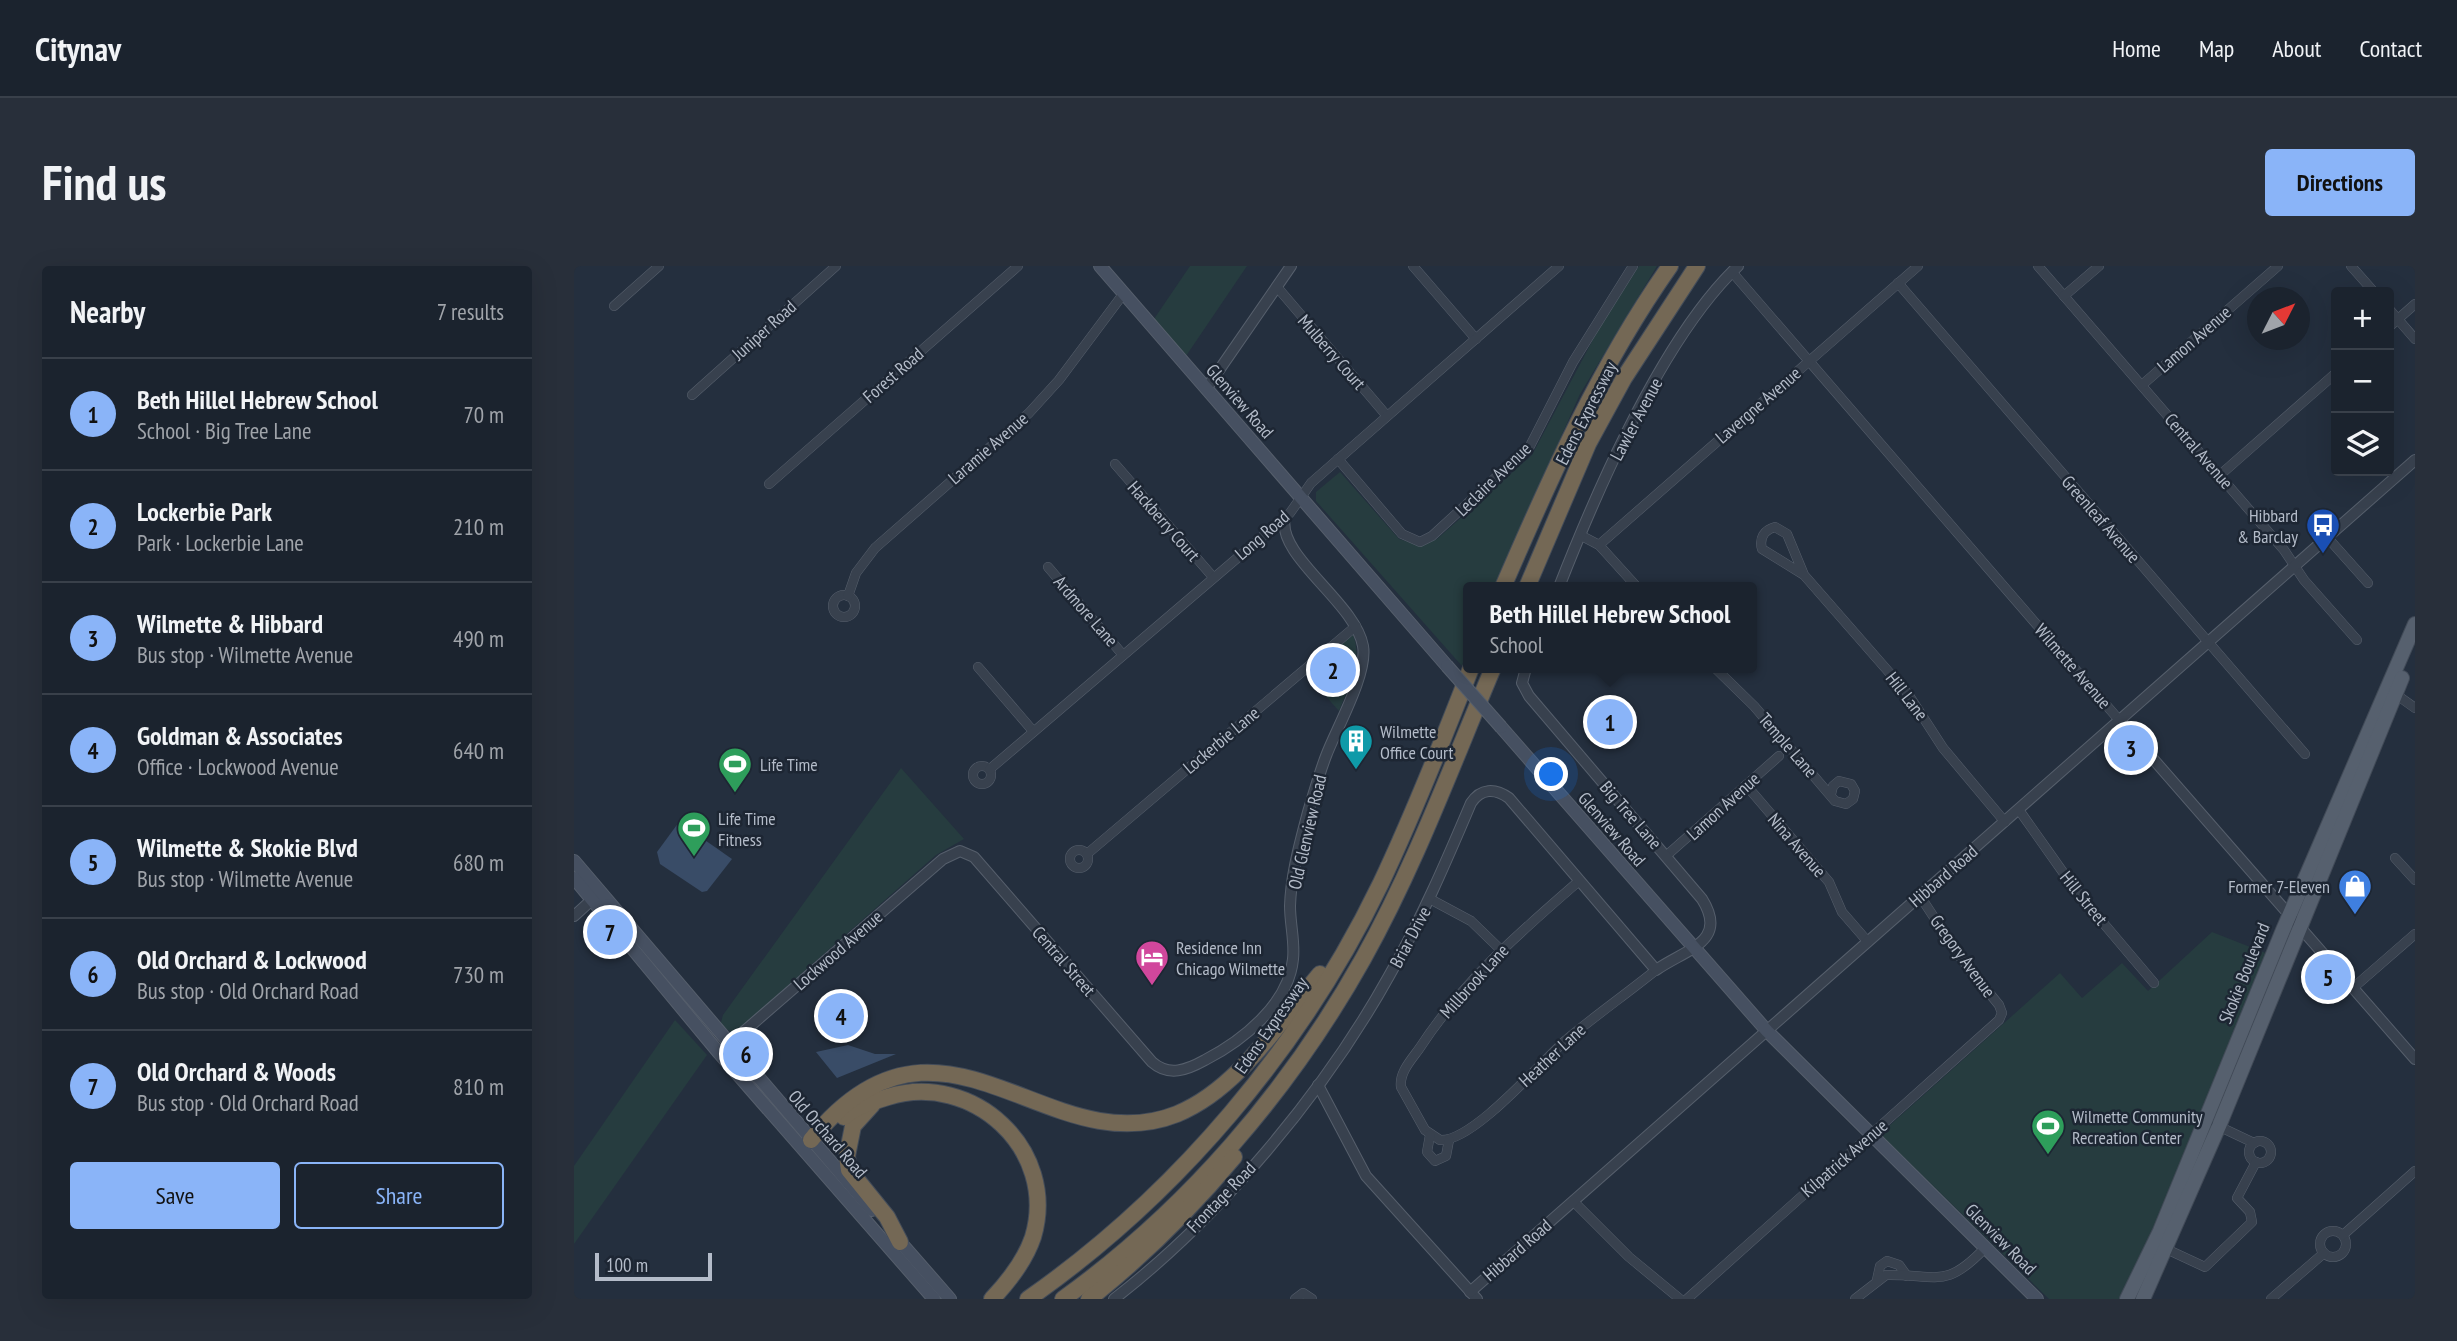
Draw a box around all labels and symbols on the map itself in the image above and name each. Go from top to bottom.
north arrow [2247,287,2310,350]
street label: Juniper Road [726,295,801,366]
street label: Lamon Avenue [2152,301,2236,377]
street label: Mulberry Court [1293,310,1371,394]
street label: Forest Road [858,342,928,408]
street label: Edens Expressway [1550,357,1622,468]
street label: Glenview Road [1201,359,1279,443]
street label: Lavergne Avenue [1711,362,1805,448]
street label: Lawler Avenue [1605,374,1667,464]
street label: Laramie Avenue [943,407,1033,489]
street label: Central Avenue [2160,408,2238,494]
street label: Leclaire Avenue [1450,437,1536,521]
street label: Greenleaf Avenue [2057,470,2145,568]
street label: Hackberry Court [1123,476,1205,566]
place label: Hibbard & Barclay [2237,504,2298,548]
street label: Long Road [1230,505,1294,565]
bus stop icon: Hibbard & Barclay [2304,506,2342,555]
street label: Ardmore Lane [1049,571,1123,651]
street label: Wilmette Avenue [2030,619,2116,713]
pin: 2 [1310,644,1356,696]
street label: Hill Lane [1881,667,1933,725]
pin: 1 [1587,696,1633,748]
street label: Lockerbie Lane [1178,701,1264,779]
street label: Temple Lane [1754,708,1822,782]
place label: Wilmette Office Court [1380,720,1453,764]
building icon: Wilmette Office Court [1337,722,1375,771]
pin: 3 [2108,722,2154,774]
sports icon: Life Time [716,745,754,794]
place label: Life Time [760,753,818,776]
your location [1534,757,1568,791]
street label: Lamon Avenue [1682,767,1764,845]
street label: Old Glenview Road [1283,772,1331,892]
street label: Big Tree Lane [1595,776,1667,854]
street label: Glenview Road [1573,787,1651,871]
place label: Life Time Fitness [718,807,776,851]
street label: Nina Avenue [1763,808,1831,882]
sports icon: Life Time Fitness [675,809,713,858]
street label: Hibbard Road [1904,840,1982,912]
street label: Hill Street [2055,866,2113,930]
shop icon: Former 7-Eleven [2336,867,2374,916]
place label: Former 7-Eleven [2228,875,2330,898]
street label: Briar Drive [1384,902,1436,972]
street label: Lockwood Avenue [789,905,887,995]
pin: 7 [587,906,633,958]
street label: Gregory Avenue [1925,910,2001,1002]
street label: Skokie Boulevard [2213,919,2275,1027]
street label: Central Street [1027,921,1101,1001]
place label: Residence Inn Chicago Wilmette [1176,936,1285,980]
hotel icon: Residence Inn Chicago Wilmette [1133,938,1171,987]
street label: Millbrook Lane [1435,939,1513,1023]
pin: 5 [2305,951,2351,1003]
street label: Edens Expressway [1229,972,1313,1078]
pin: 4 [818,990,864,1042]
street label: Heather Lane [1514,1018,1590,1092]
pin: 6 [723,1028,769,1080]
street label: Old Orchard Road [783,1085,873,1183]
place label: Wilmette Community Recreation Center [2072,1105,2203,1149]
sports icon: Wilmette Community Recreation Center [2029,1107,2067,1156]
street label: Kilpatrick Avenue [1796,1114,1892,1202]
street label: Frontage Road [1181,1157,1261,1237]
street label: Glenview Road [1961,1199,2041,1279]
street label: Hibbard Road [1478,1214,1556,1286]
scale bar [595,1250,712,1282]

